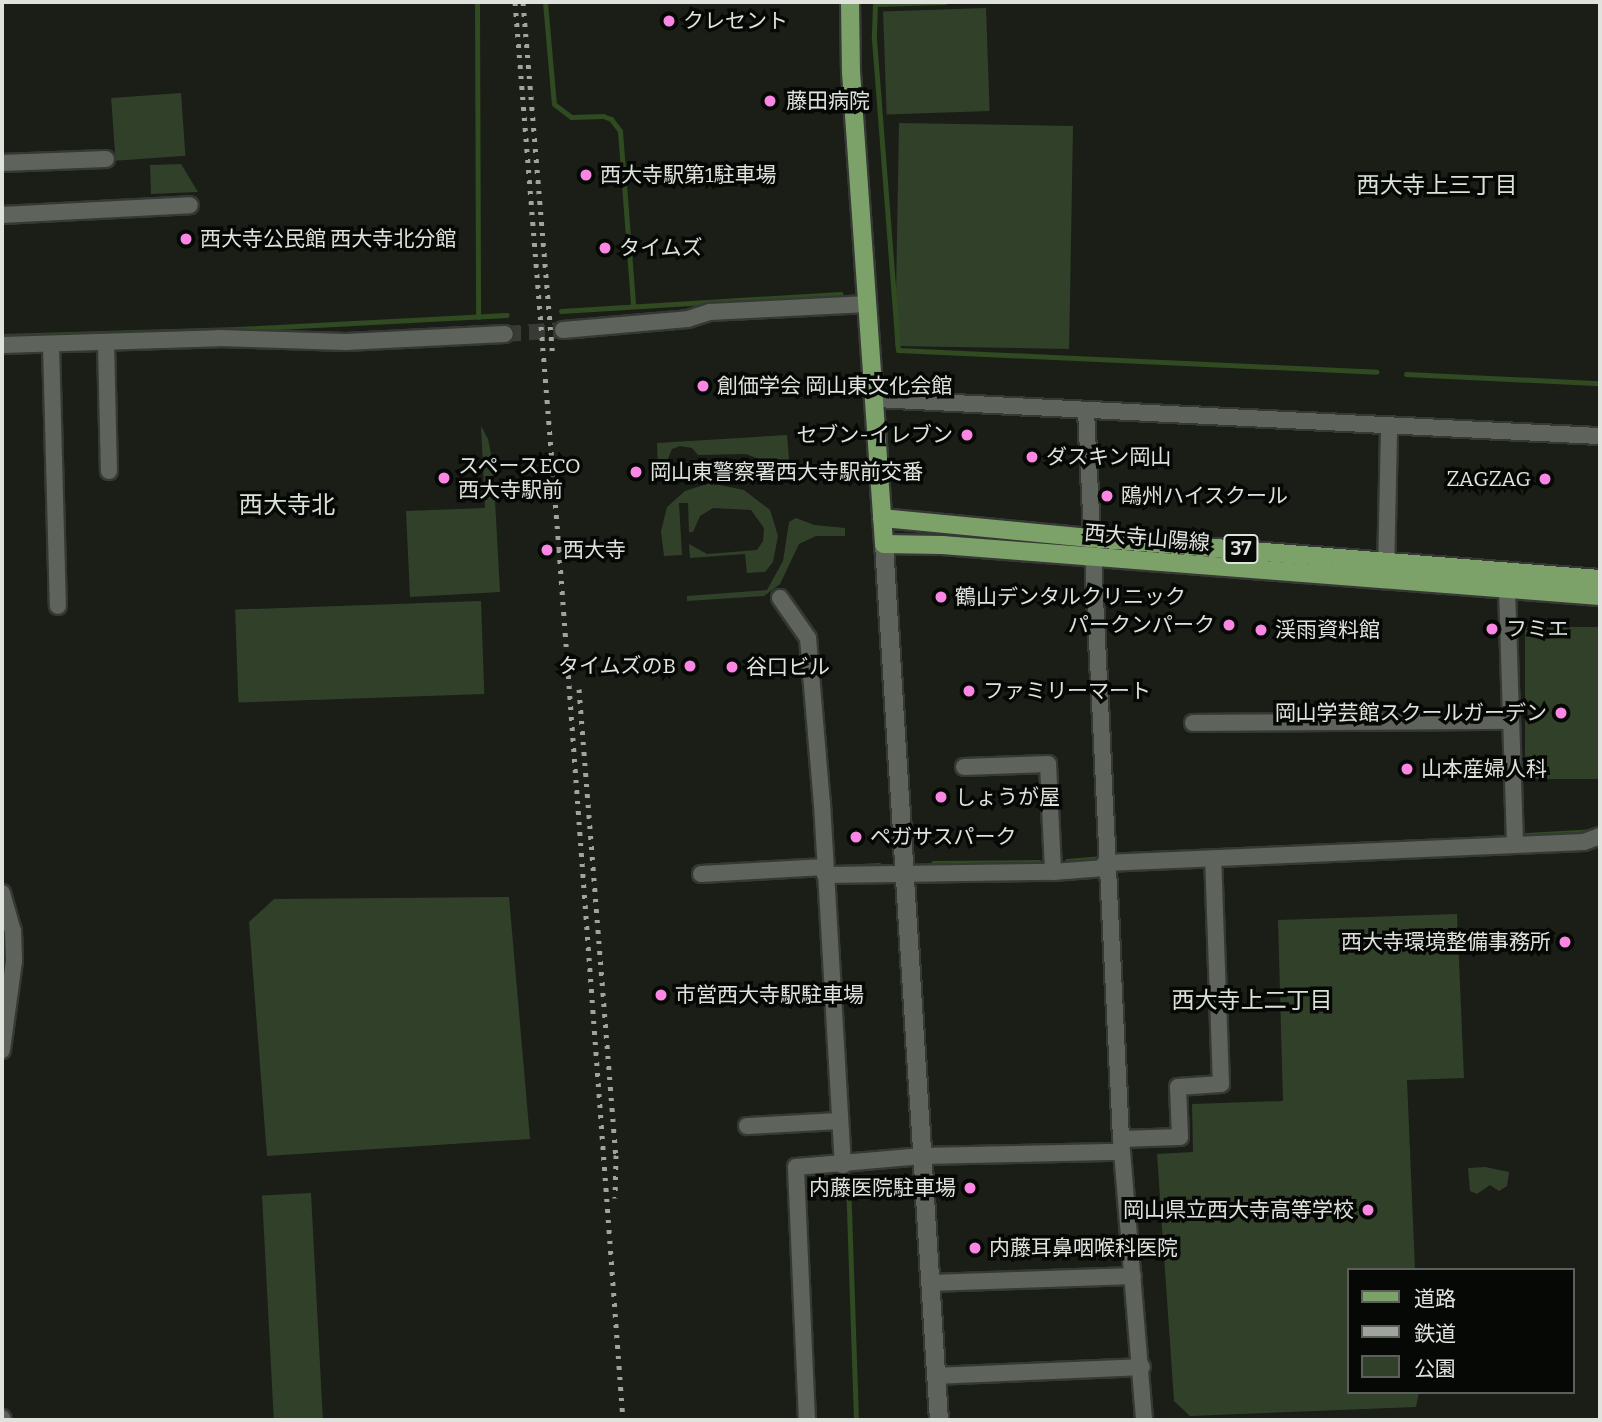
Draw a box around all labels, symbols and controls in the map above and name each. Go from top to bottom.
place label: クレセント [683,8,788,34]
marker: クレセント [661,13,677,29]
place label: 藤田病院 [786,88,870,114]
marker: 藤田病院 [760,91,780,111]
place label: 西大寺駅第1駐車場 [600,162,777,188]
marker: 西大寺駅第1駐車場 [578,167,594,183]
district label: 西大寺上三丁目 [1357,171,1517,199]
place label: 西大寺公民館 西大寺北分館 [200,226,456,252]
marker: 西大寺公民館 西大寺北分館 [178,231,194,247]
place label: タイムズ [619,235,703,261]
marker: タイムズ [597,240,613,256]
place label: 創価学会 岡山東文化会館 [717,373,952,399]
marker: 創価学会 岡山東文化会館 [695,378,711,394]
place label: セブン-イレブン [796,422,953,448]
marker: セブン-イレブン [959,427,975,443]
place label: ダスキン岡山 [1046,444,1172,470]
marker: ダスキン岡山 [1024,449,1040,465]
place label: スペースECO 西大寺駅前 [458,453,583,503]
place label: 岡山東警察署西大寺駅前交番 [650,459,923,485]
marker: 岡山東警察署西大寺駅前交番 [628,464,644,480]
place label: ZAGZAG [1446,466,1531,492]
marker: スペースECO 西大寺駅前 [436,470,452,486]
marker: ZAGZAG [1537,471,1553,487]
place label: 鴎州ハイスクール [1121,483,1289,509]
marker: 鴎州ハイスクール [1099,488,1115,504]
district label: 西大寺北 [239,492,335,520]
street label: 西大寺山陽線 [1083,520,1211,556]
road number: 37 [1222,534,1260,564]
place label: 西大寺 [563,537,626,563]
marker: 西大寺 [537,540,557,560]
place label: 鶴山デンタルクリニック [955,584,1186,610]
marker: 鶴山デンタルクリニック [933,589,949,605]
place label: パークンパーク [1068,612,1215,638]
place label: フミエ [1506,616,1569,642]
marker: パークンパーク [1221,617,1237,633]
place label: 渓雨資料館 [1275,617,1380,643]
marker: フミエ [1484,621,1500,637]
marker: 渓雨資料館 [1253,622,1269,638]
place label: タイムズのB [557,653,676,679]
place label: 谷口ビル [746,654,830,680]
marker: タイムズのB [682,658,698,674]
marker: 谷口ビル [724,659,740,675]
place label: ファミリーマート [983,678,1151,704]
marker: ファミリーマート [961,683,977,699]
place label: 岡山学芸館スクールガーデン [1274,700,1547,726]
marker: 岡山学芸館スクールガーデン [1553,705,1569,721]
place label: 山本産婦人科 [1421,756,1547,782]
marker: 山本産婦人科 [1399,761,1415,777]
place label: しょうが屋 [955,784,1060,810]
marker: しょうが屋 [933,789,949,805]
place label: ペガサスパーク [870,824,1017,850]
marker: ペガサスパーク [848,829,864,845]
place label: 西大寺環境整備事務所 [1341,929,1551,955]
marker: 西大寺環境整備事務所 [1557,934,1573,950]
place label: 市営西大寺駅駐車場 [675,982,864,1008]
district label: 西大寺上二丁目 [1172,986,1332,1014]
marker: 市営西大寺駅駐車場 [653,987,669,1003]
place label: 内藤医院駐車場 [809,1175,956,1201]
marker: 内藤医院駐車場 [962,1180,978,1196]
place label: 岡山県立西大寺高等学校 [1123,1197,1354,1223]
marker: 岡山県立西大寺高等学校 [1360,1202,1376,1218]
place label: 内藤耳鼻咽喉科医院 [989,1235,1178,1261]
marker: 内藤耳鼻咽喉科医院 [967,1240,983,1256]
legend [1346,1268,1574,1394]
text: 道路 [1414,1286,1456,1312]
text: 鉄道 [1414,1321,1456,1347]
text: 公園 [1414,1356,1456,1382]

